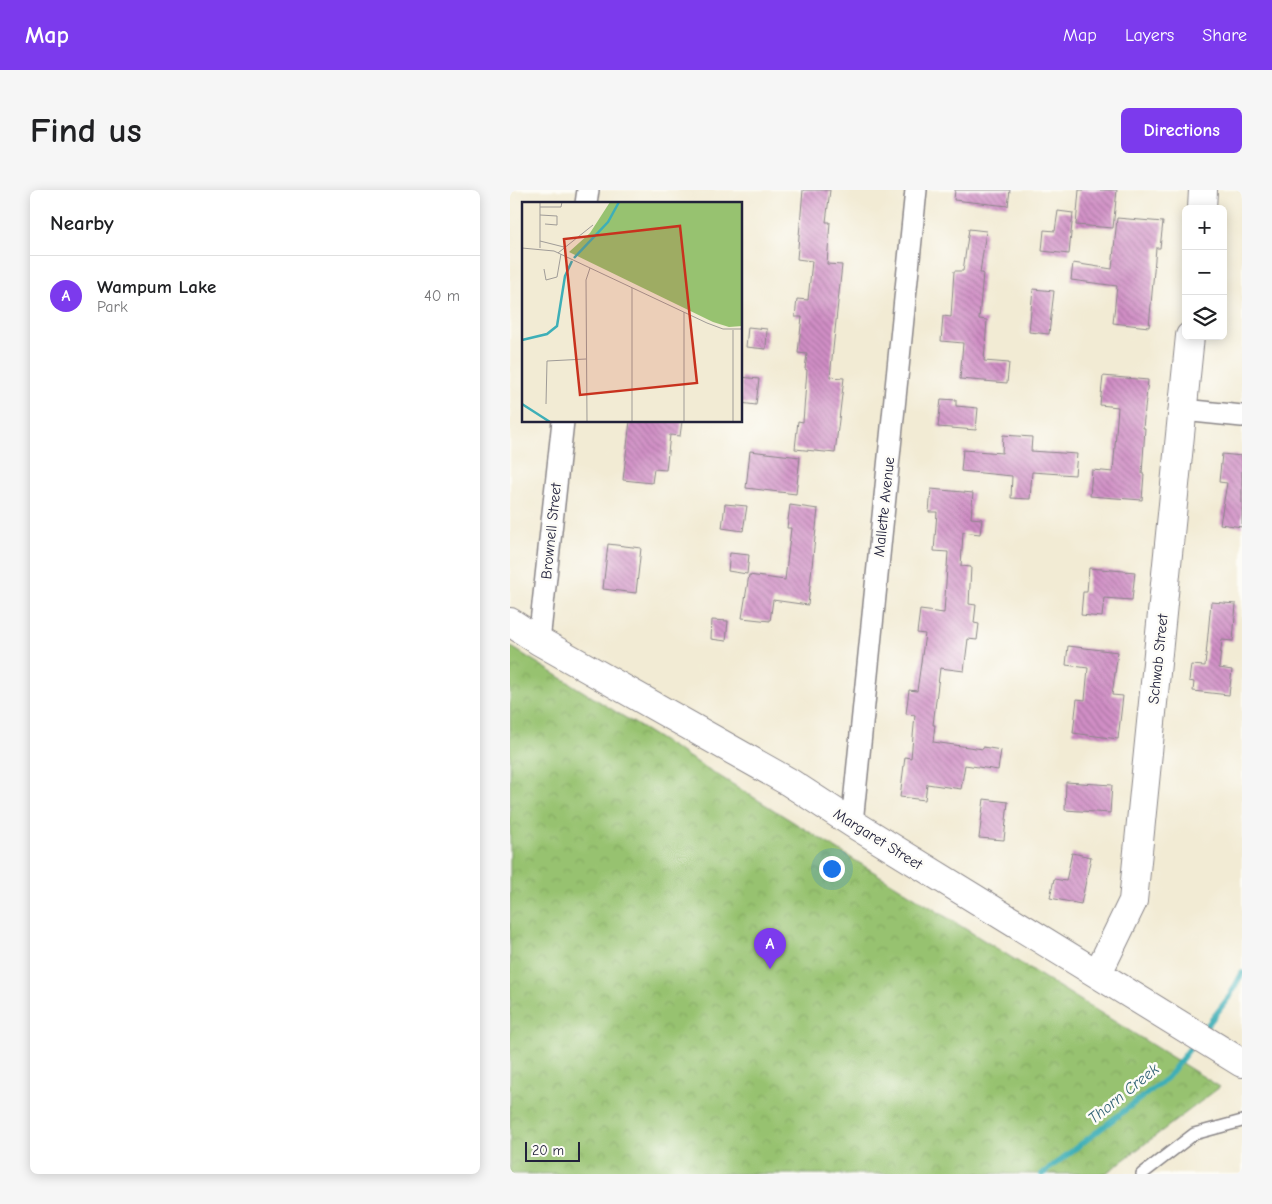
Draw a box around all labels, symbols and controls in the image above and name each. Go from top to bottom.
text: Map [25,21,69,49]
text: Map [1063,25,1097,46]
text: Layers [1125,25,1174,46]
text: Share [1202,25,1247,46]
button: Directions [1121,108,1242,153]
text: Find us [30,110,142,151]
inset map [522,202,742,422]
map controls [1182,205,1227,340]
button: + [1182,205,1227,250]
text: Nearby [50,211,114,235]
button: − [1182,250,1227,295]
text: Wampum Lake [97,276,216,298]
text: A [62,287,70,305]
text: 40 m [424,287,460,305]
button: layers [1182,295,1227,340]
text: Park [97,298,128,316]
street label: Mallette Avenue [870,455,898,558]
street label: Brownell Street [537,481,565,580]
street label: Schwab Street [1144,612,1172,705]
street label: Margaret Street [830,804,926,874]
your location [819,856,845,882]
pin: A [754,928,786,969]
water label: Thorn Creek [1085,1060,1163,1128]
scale bar [525,1139,580,1162]
text: 20 m [532,1142,564,1159]

